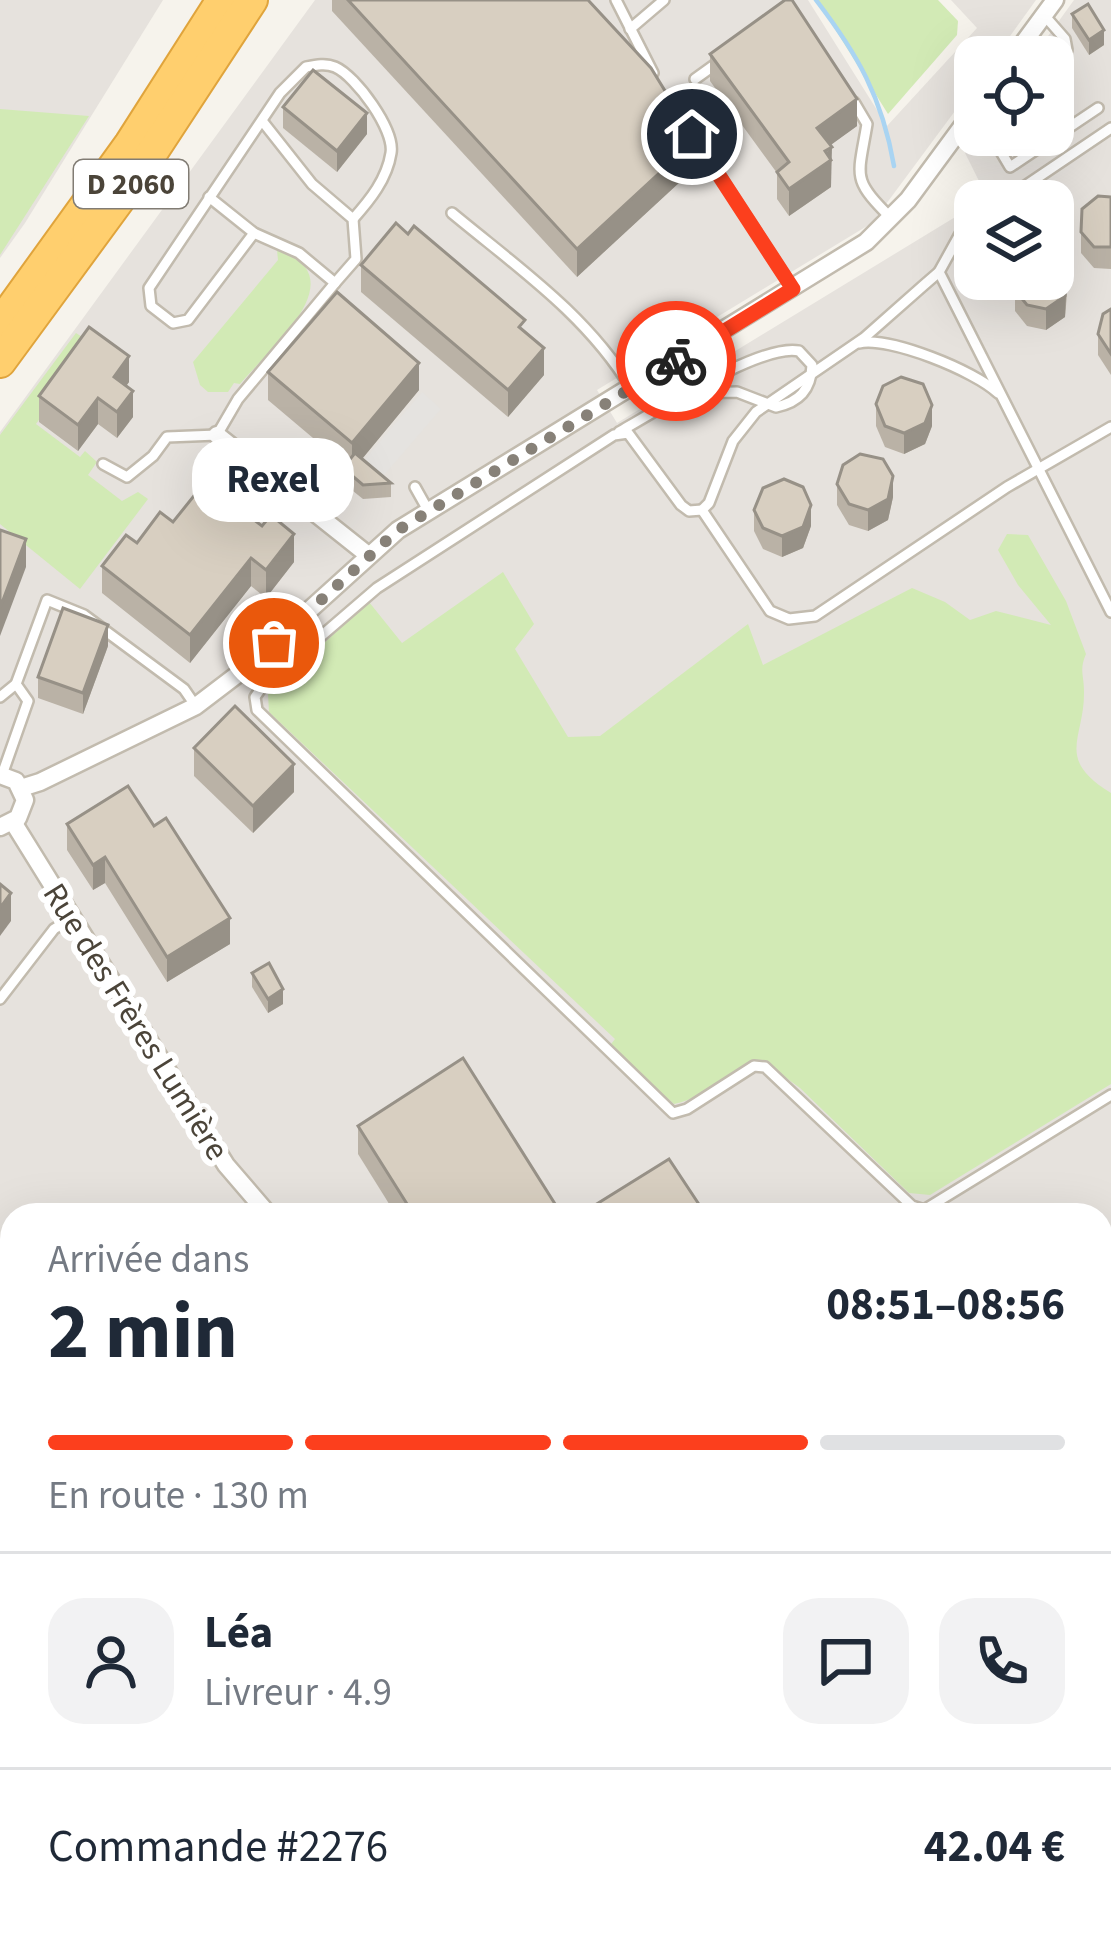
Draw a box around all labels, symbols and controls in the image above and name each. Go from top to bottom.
map controls [954,36,1074,300]
button: locate [954,36,1074,156]
pin [641,83,743,185]
icon: home [659,101,725,167]
road number: D 2060 [74,160,188,208]
button: layers [954,180,1074,300]
courier [616,301,736,421]
icon: bike [643,328,709,394]
callout: Rexel [193,439,355,523]
text: Rexel [226,452,320,508]
pin [223,592,325,694]
icon: bag [241,610,307,676]
street label: Rue des Frères Lumière [31,874,240,1169]
text: Arrivée dans [48,1232,249,1288]
text: 08:51–08:56 [826,1273,1065,1337]
text: 2 min [48,1277,238,1388]
text: En route · 130 m [48,1468,309,1524]
button: person [48,1598,174,1724]
button: chat [783,1598,909,1724]
button: phone [939,1598,1065,1724]
text: Léa [204,1601,273,1665]
text: Livreur · 4.9 [204,1665,392,1721]
text: Commande #2276 [48,1815,388,1879]
text: 42.04 € [924,1815,1065,1879]

